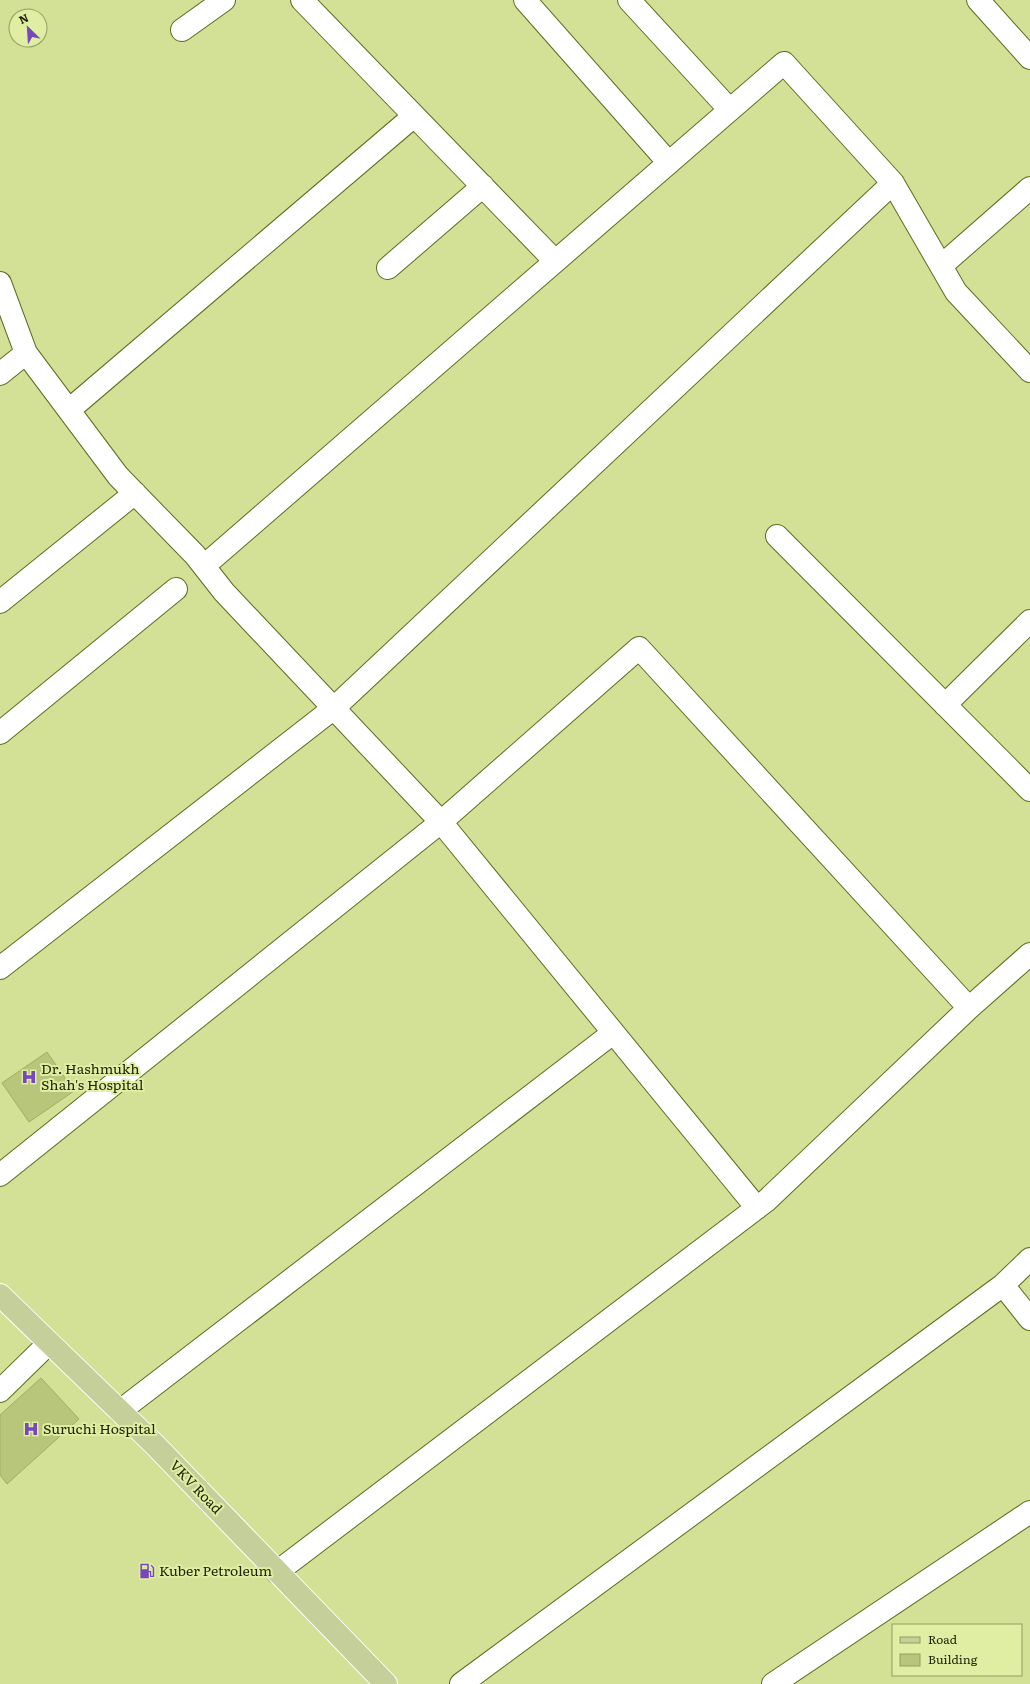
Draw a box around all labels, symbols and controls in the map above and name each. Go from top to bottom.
north arrow [8,8,48,48]
text: N [16,9,31,27]
place label: Dr. Hashmukh Shah's Hospital [41,1058,144,1094]
hospital icon: Dr. Hashmukh Shah's Hospital [20,1068,38,1086]
place label: Suruchi Hospital [43,1418,156,1438]
hospital icon: Suruchi Hospital [22,1420,40,1438]
street label: VKV Road [166,1455,228,1518]
place label: Kuber Petroleum [159,1560,273,1580]
fuel station icon: Kuber Petroleum [138,1562,156,1580]
legend [892,1624,1022,1676]
text: Road [928,1630,958,1648]
text: Building [928,1650,978,1668]

